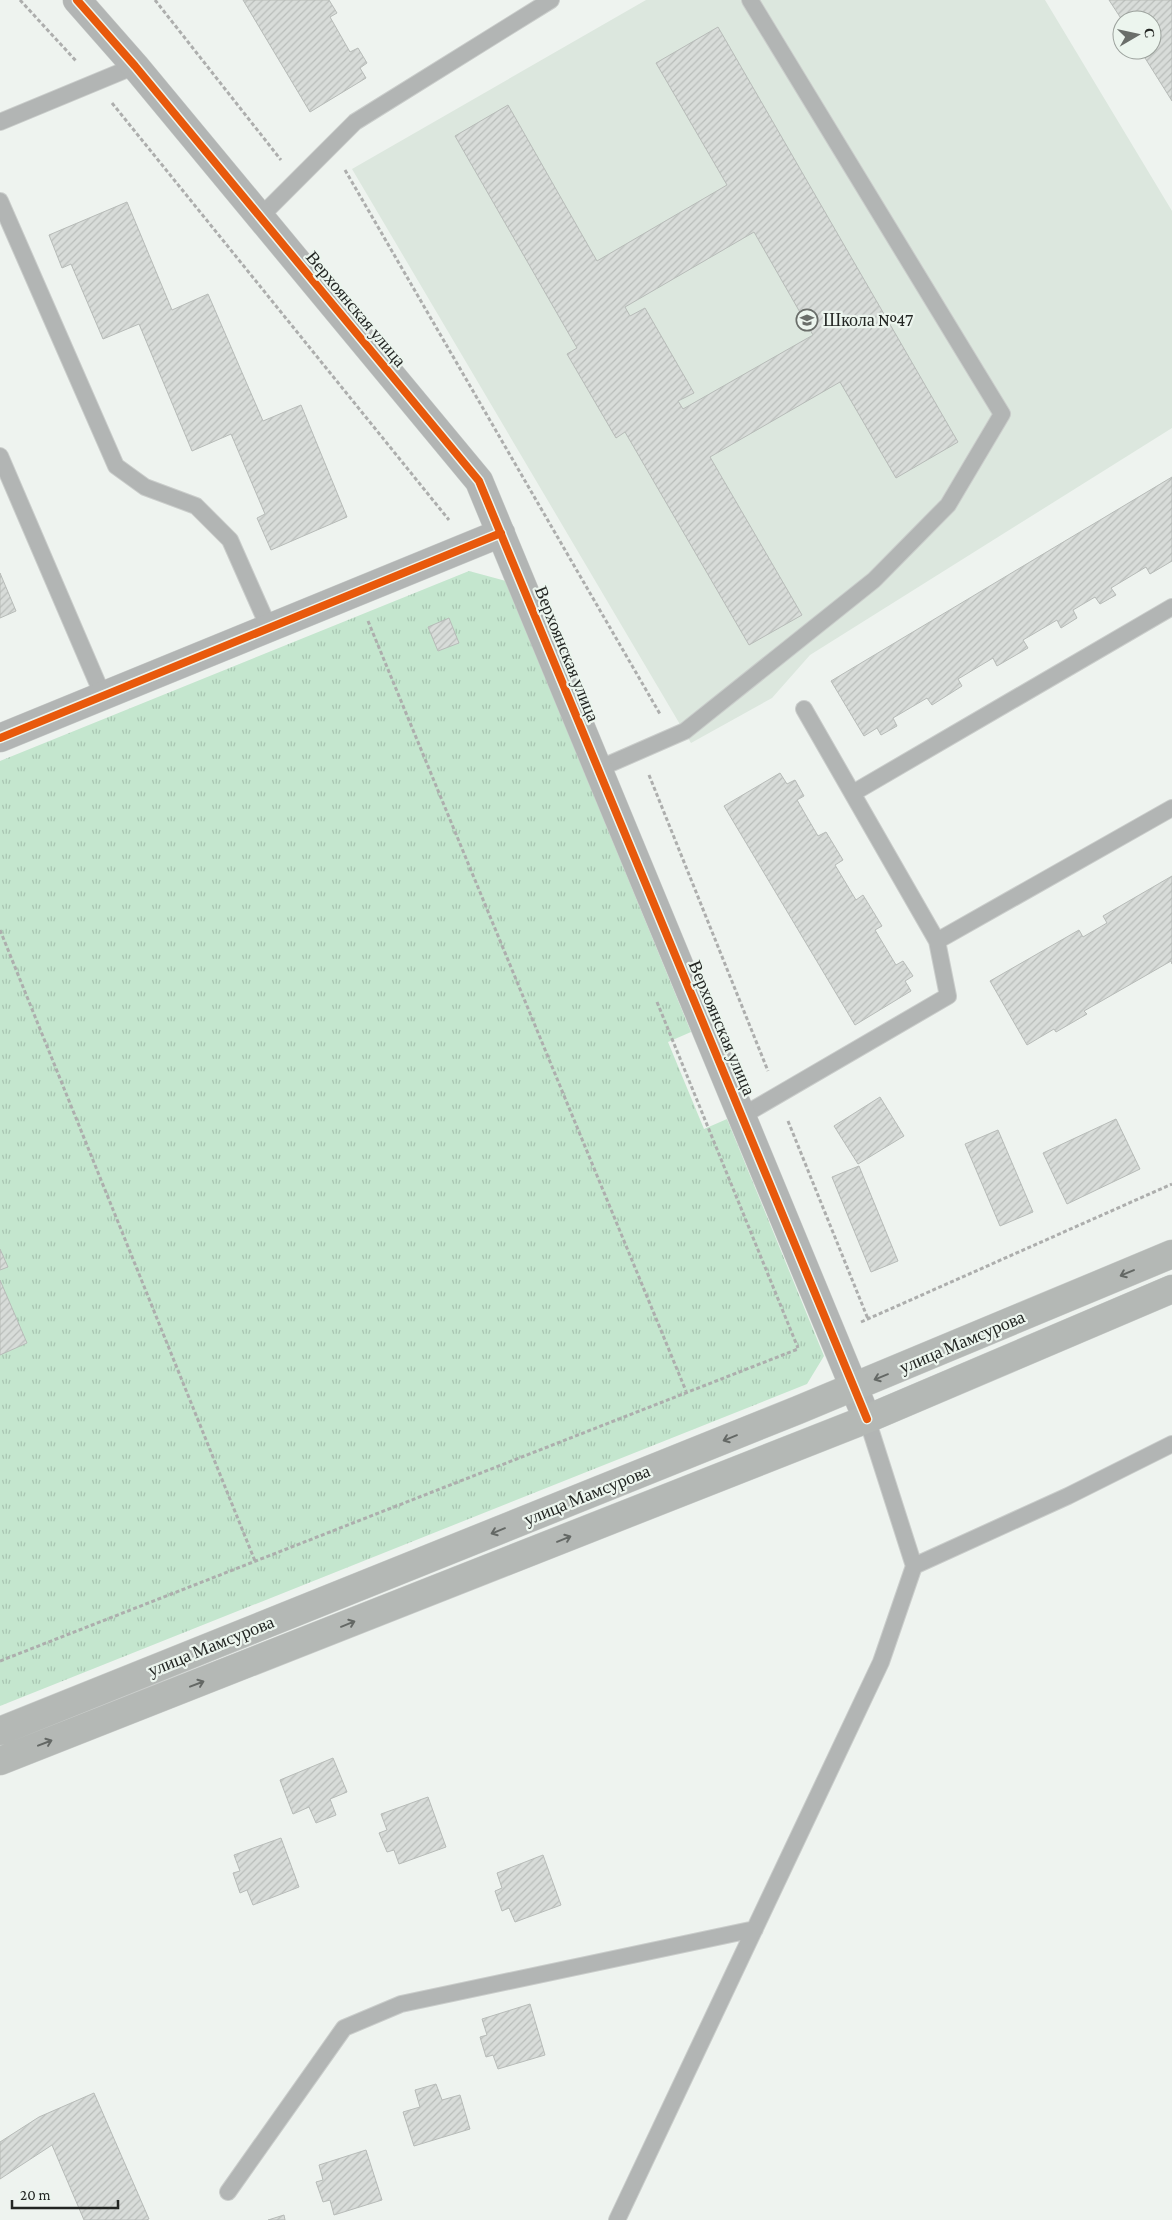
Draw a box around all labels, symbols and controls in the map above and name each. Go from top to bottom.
north arrow [1112,10,1162,60]
text: С [1141,27,1159,39]
street label: Верхоянская улица [302,247,410,371]
school or university icon: Школа №47 [795,308,819,332]
place label: Школа №47 [823,310,913,330]
street label: Верхоянская улица [531,583,603,725]
street label: Верхоянская улица [685,958,759,1098]
one-way arrow [1120,1268,1135,1278]
street label: улица Мамсурова [896,1307,1028,1377]
one-way arrow [873,1373,888,1382]
one-way arrow [723,1433,738,1443]
street label: улица Мамсурова [521,1461,653,1529]
one-way arrow [491,1527,506,1536]
one-way arrow [556,1533,571,1543]
street label: улица Мамсурова [145,1612,277,1680]
one-way arrow [340,1619,355,1629]
one-way arrow [188,1679,204,1688]
one-way arrow [38,1738,53,1747]
scale bar [12,2178,119,2210]
text: 20 m [20,2187,51,2203]

